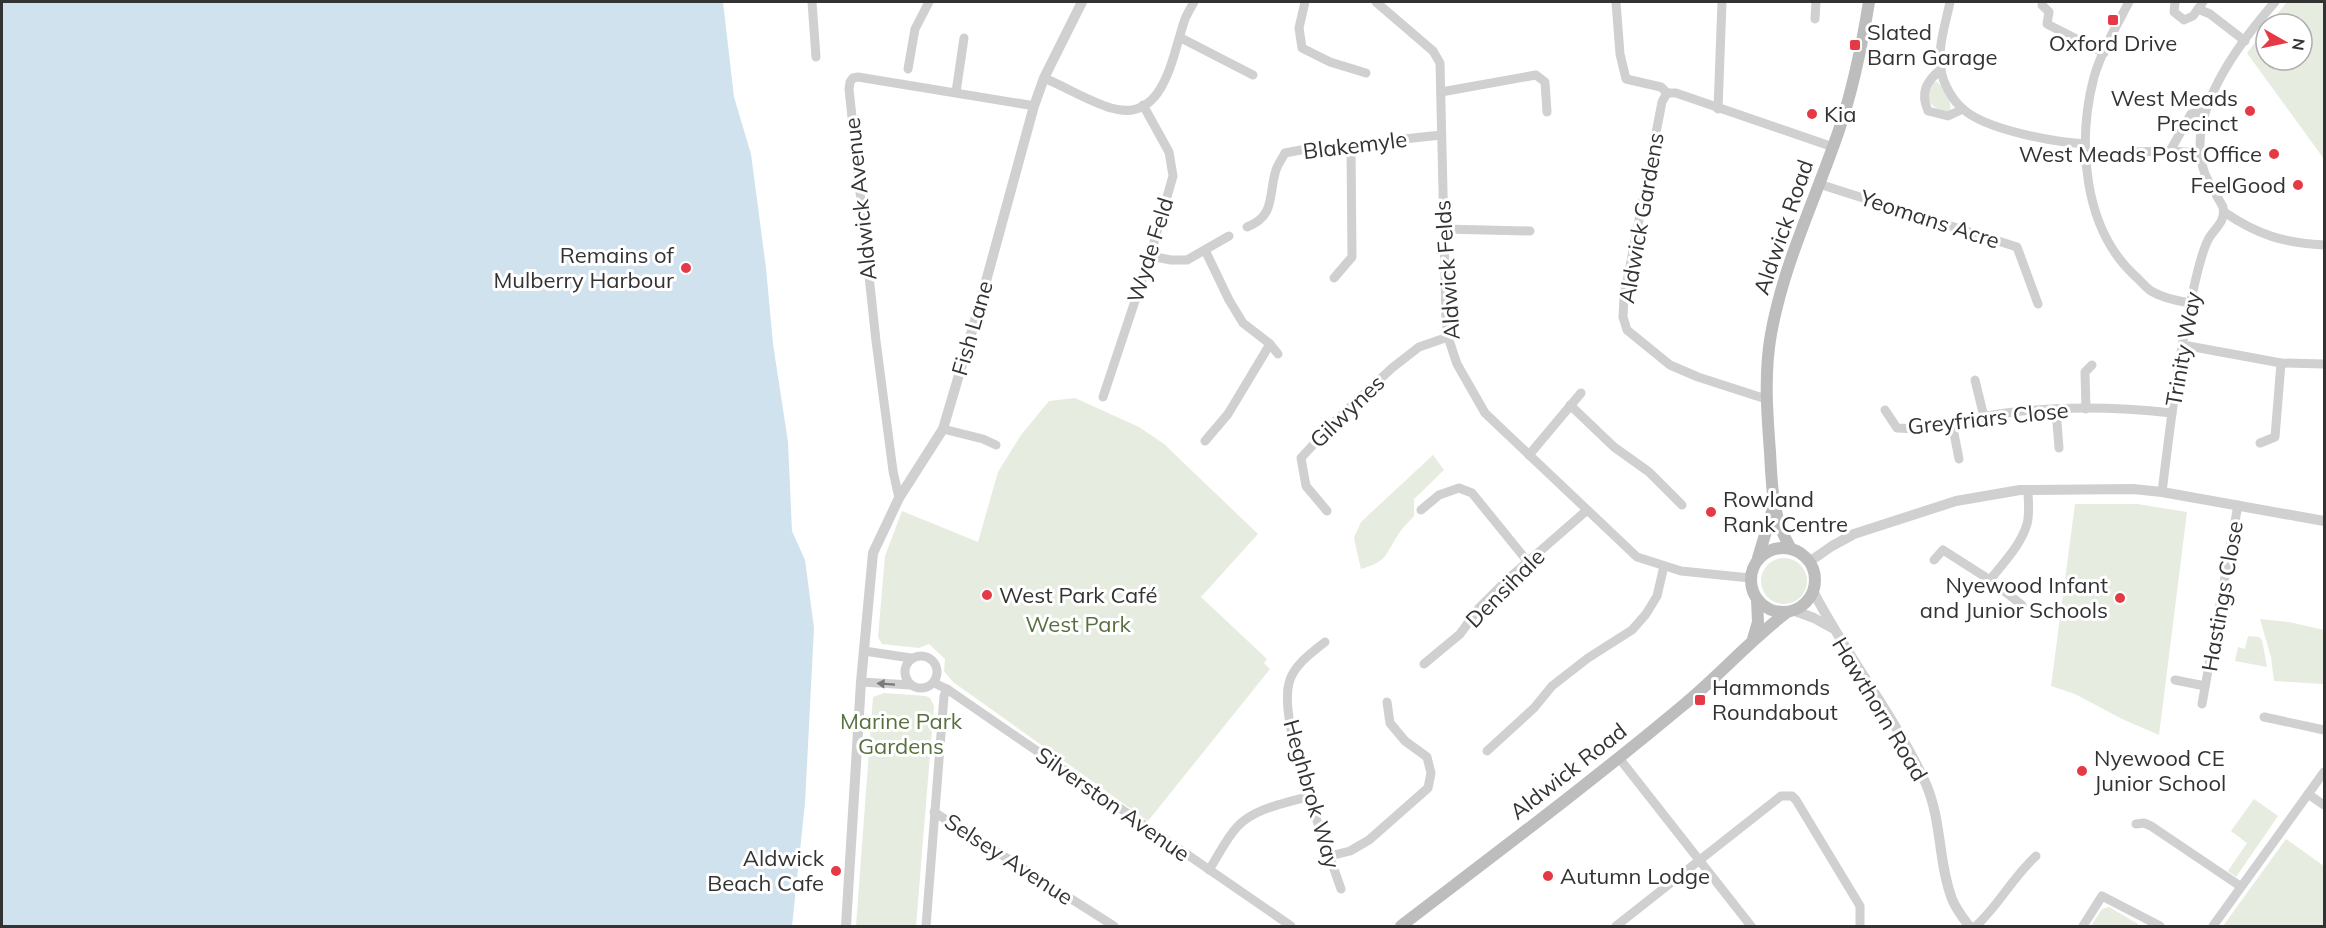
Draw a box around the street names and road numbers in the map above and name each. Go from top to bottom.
street label: Aldwick Avenue [838,116,882,282]
street label: Blakemyle [1301,125,1409,165]
street label: Aldwick Gardens [1612,130,1670,306]
street label: Aldwick Road [1747,156,1819,298]
street label: Yeomans Acre [1856,183,2003,255]
street label: Wyde Feld [1121,194,1179,306]
street label: Aldwick Felds [1428,199,1466,341]
street label: Fish Lane [945,277,999,379]
street label: Trinity Way [2159,289,2207,409]
street label: Gilwynes [1304,368,1390,454]
street label: Greyfriars Close [1906,396,2070,440]
street label: Hastings Close [2195,519,2249,673]
street label: Densihale [1459,542,1551,634]
street label: Hawthorn Road [1826,632,1934,786]
street label: Heghbrok Way [1277,716,1347,872]
street label: Aldwick Road [1504,717,1632,825]
street label: Silverston Avenue [1031,740,1195,868]
street label: Selsey Avenue [939,807,1079,911]

